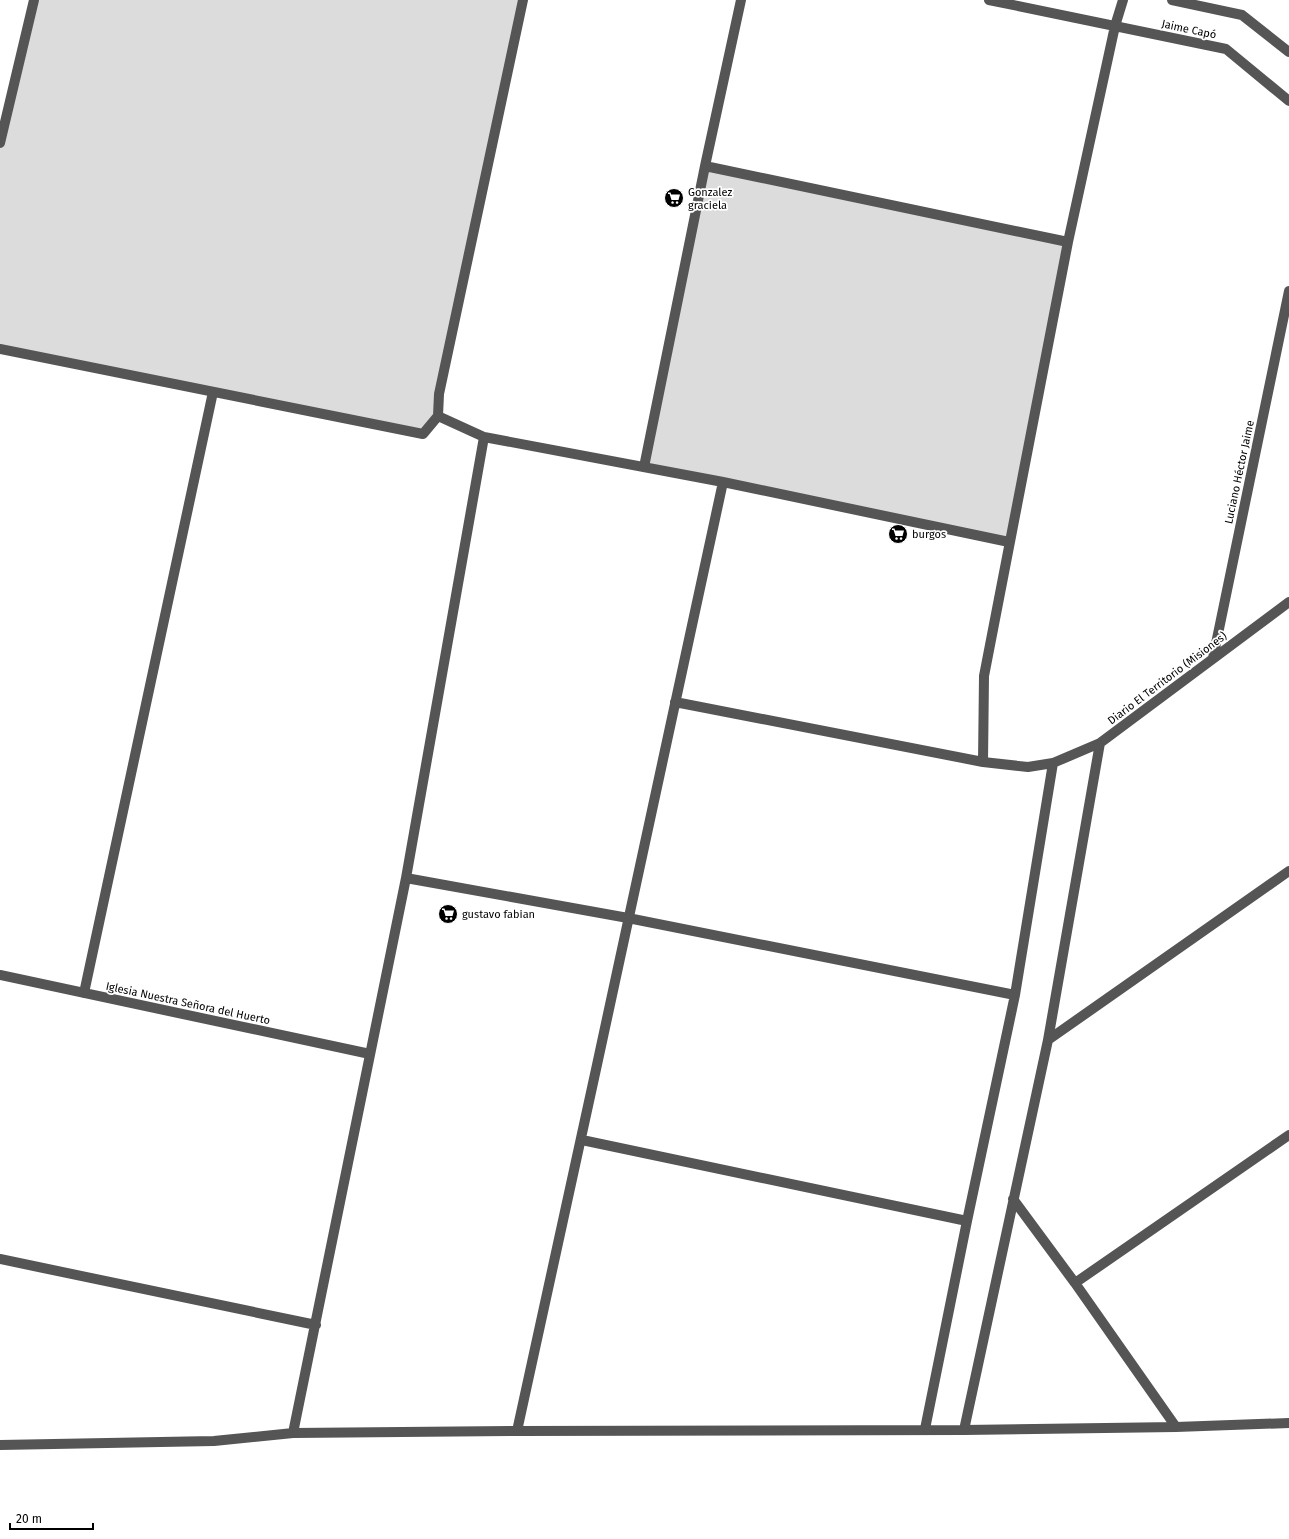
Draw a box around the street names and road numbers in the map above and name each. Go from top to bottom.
street label: Jaime Capó [1160,17,1218,42]
street label: Luciano Héctor Jaime [1222,419,1257,525]
street label: Diario El Territorio (Misiones) [1105,629,1230,727]
street label: Iglesia Nuestra Señora del Huerto [105,980,271,1027]

